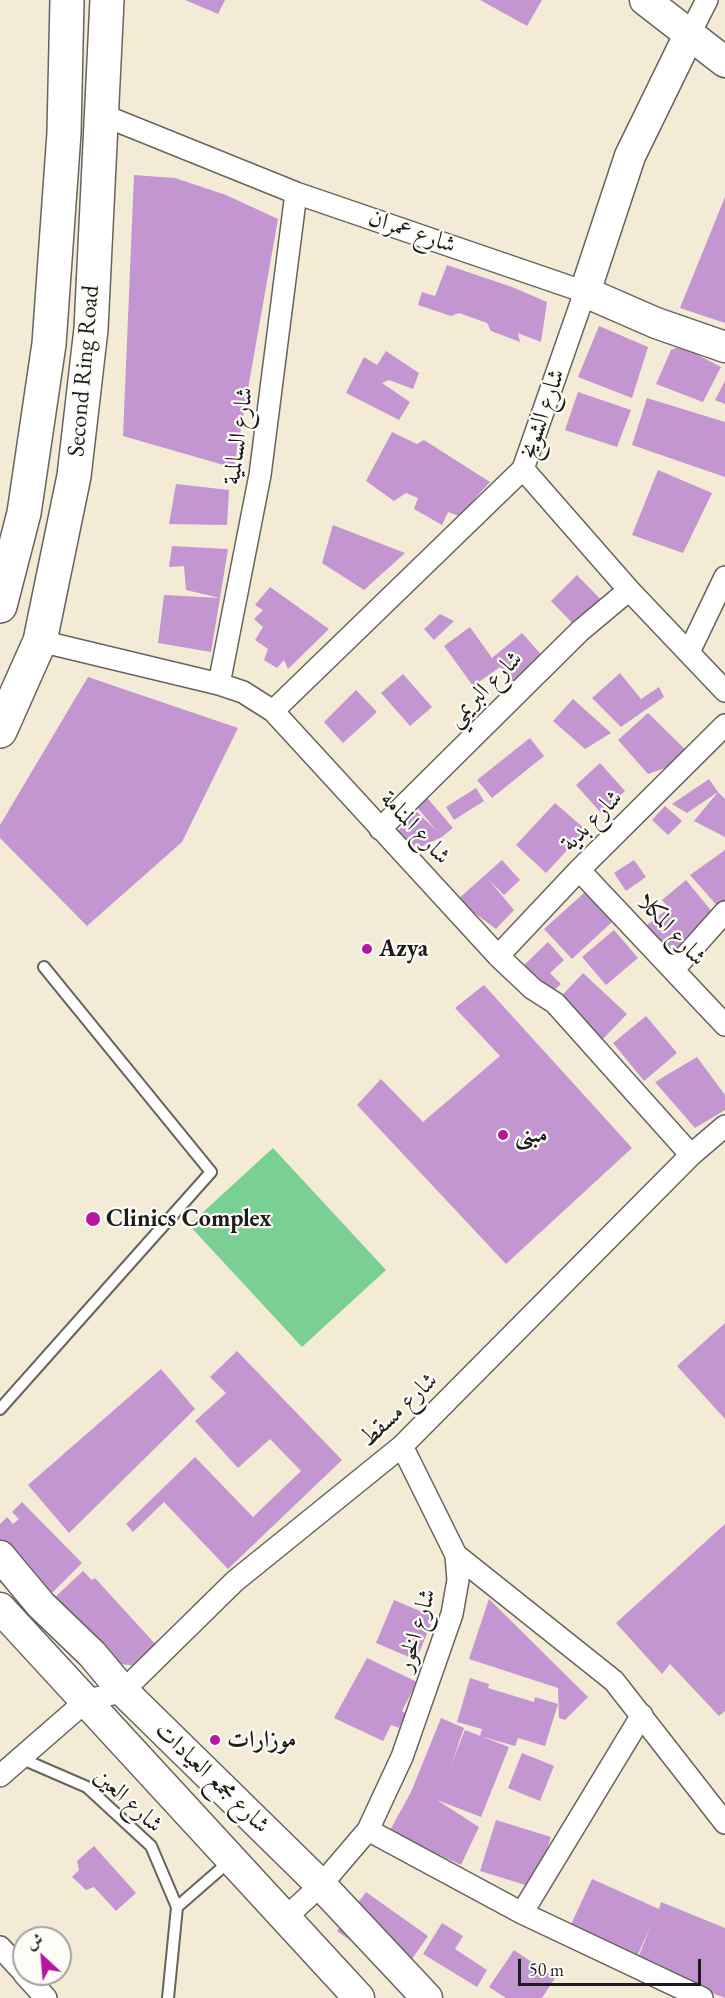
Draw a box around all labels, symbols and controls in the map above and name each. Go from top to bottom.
street label: شارع عمران [364,204,460,260]
street label: Second Ring Road [62,284,106,458]
street label: شارع الشويخ [514,365,572,463]
street label: شارع السالمية [218,385,260,487]
street label: شارع البريمي [441,645,529,733]
street label: شارع بدية [555,784,629,858]
street label: شارع المنامة [374,785,456,871]
street label: شارع المكلا [630,888,712,972]
place label: Azya [379,935,428,963]
marker: Azya [360,942,374,956]
place label: مبنى [515,1121,548,1149]
marker: مبنى [496,1128,510,1142]
place label: Clinics Complex [106,1205,271,1233]
marker: Clinics Complex [84,1210,102,1228]
street label: شارع مسقط [354,1367,444,1453]
street label: شارع الخور [391,1585,443,1675]
street label: شارع مجمع العيادات [149,1716,275,1840]
place label: موزارات [227,1726,296,1754]
marker: موزارات [208,1733,222,1747]
street label: شارع العين [88,1763,168,1839]
north arrow [12,1926,72,1986]
text: ش [23,1928,47,1954]
scale bar [521,1947,704,1985]
text: 50 m [529,1958,564,1981]

